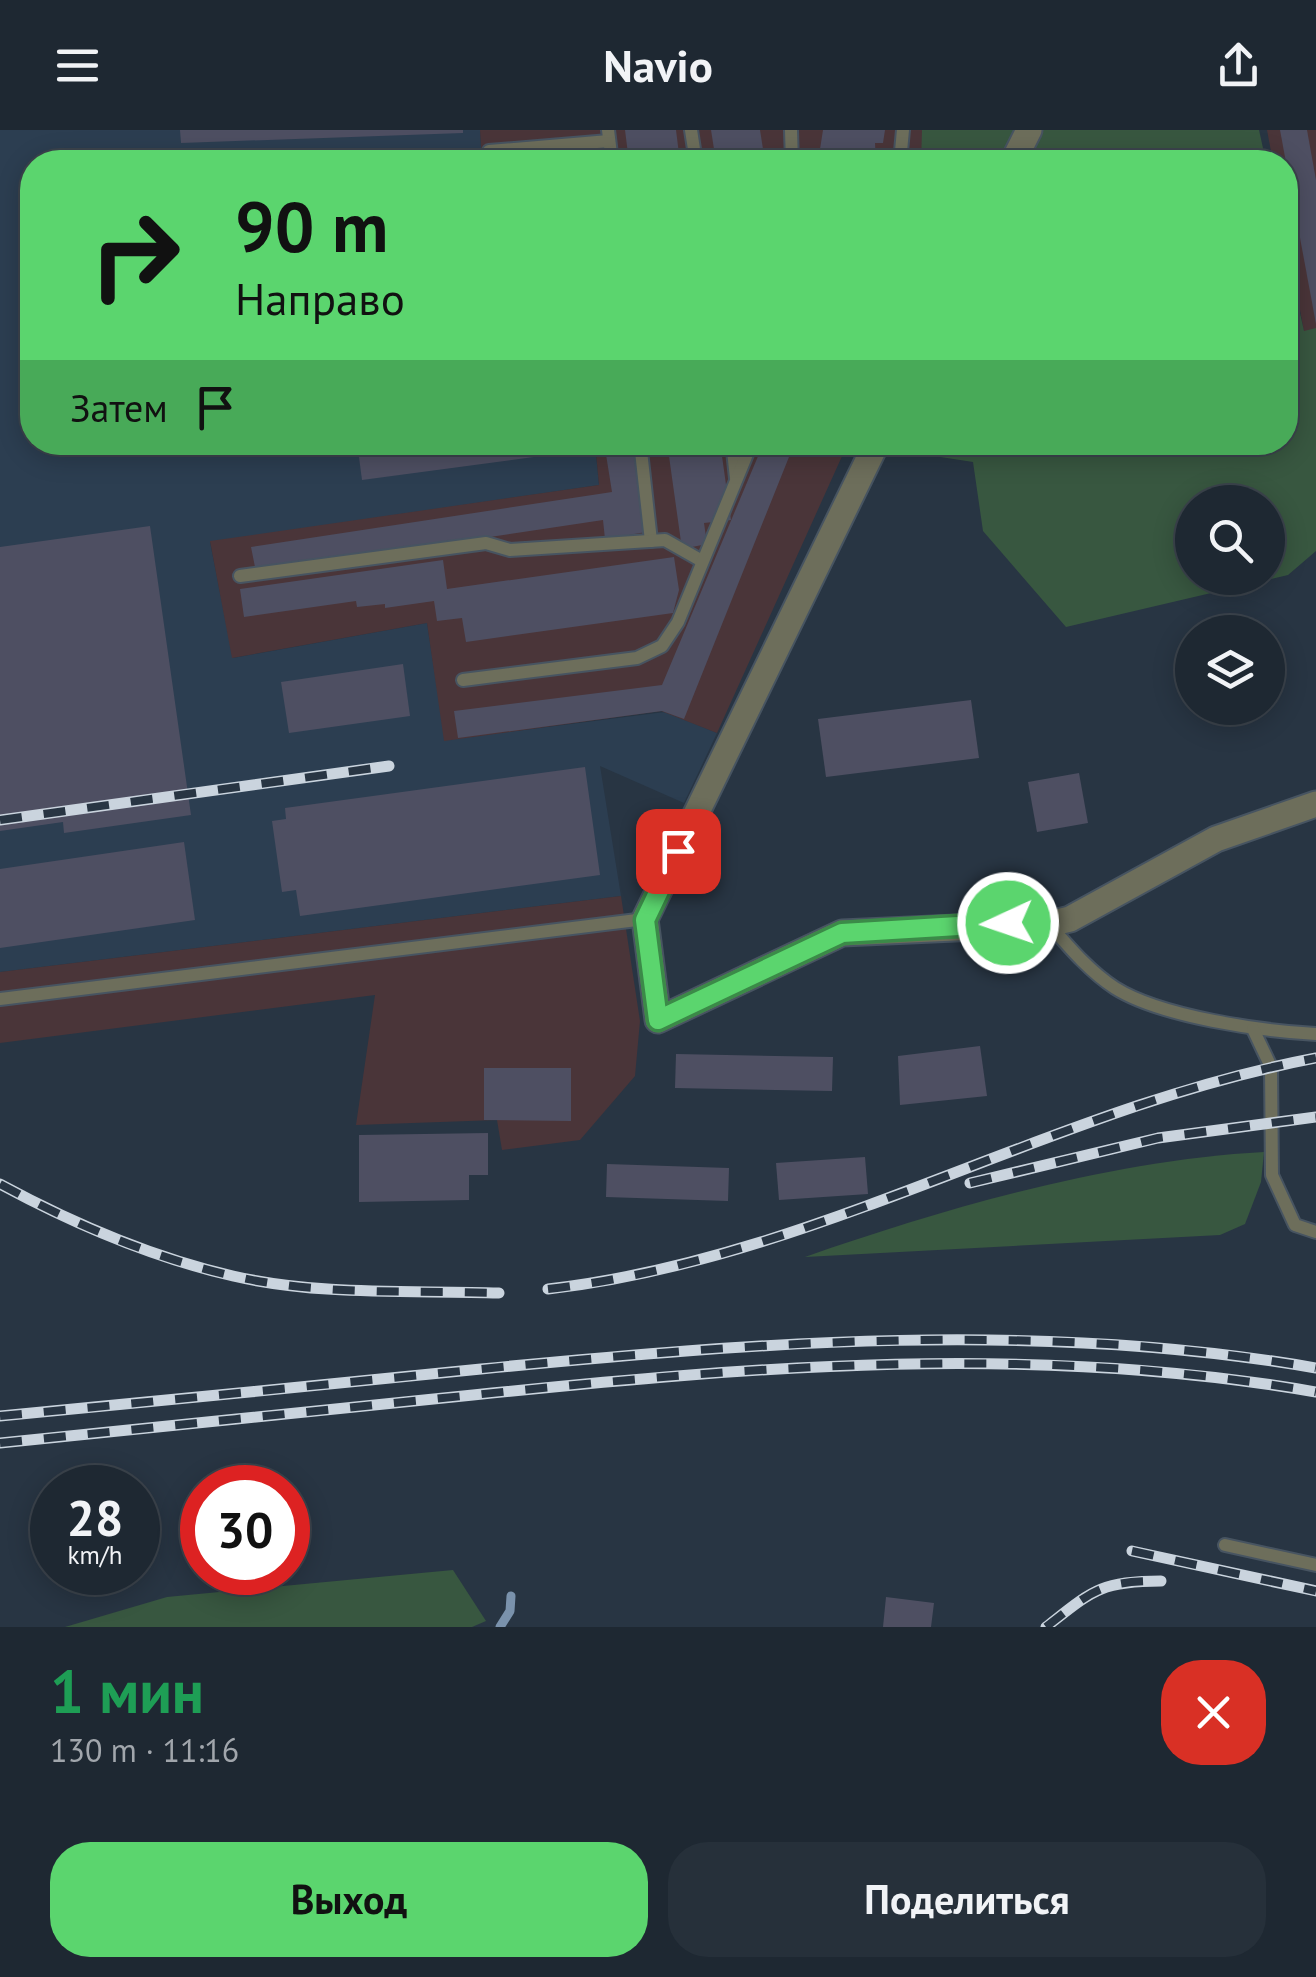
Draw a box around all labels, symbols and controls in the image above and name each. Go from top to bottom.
text: Navio [603,36,713,94]
icon: menu [50,38,105,93]
icon: share [1211,38,1266,93]
text: 90 m [235,181,388,271]
icon: right [70,190,200,320]
text: Направо [235,269,405,327]
icon: arrive [188,380,243,435]
text: Затем [70,383,168,432]
map controls [1175,485,1285,725]
button: search [1175,485,1285,595]
button: layers [1175,615,1285,725]
pin [636,809,721,894]
icon: arrive [651,824,706,879]
position arrow [956,871,1060,975]
speed limit sign: 30 [180,1465,310,1595]
text: 28 [67,1485,123,1550]
text: km/h [68,1539,122,1571]
text: 1 мин [50,1652,204,1730]
button: close [1161,1660,1266,1765]
text: 130 m · 11:16 [50,1729,239,1771]
button: Выход [50,1842,648,1957]
button: Поделиться [668,1842,1266,1957]

